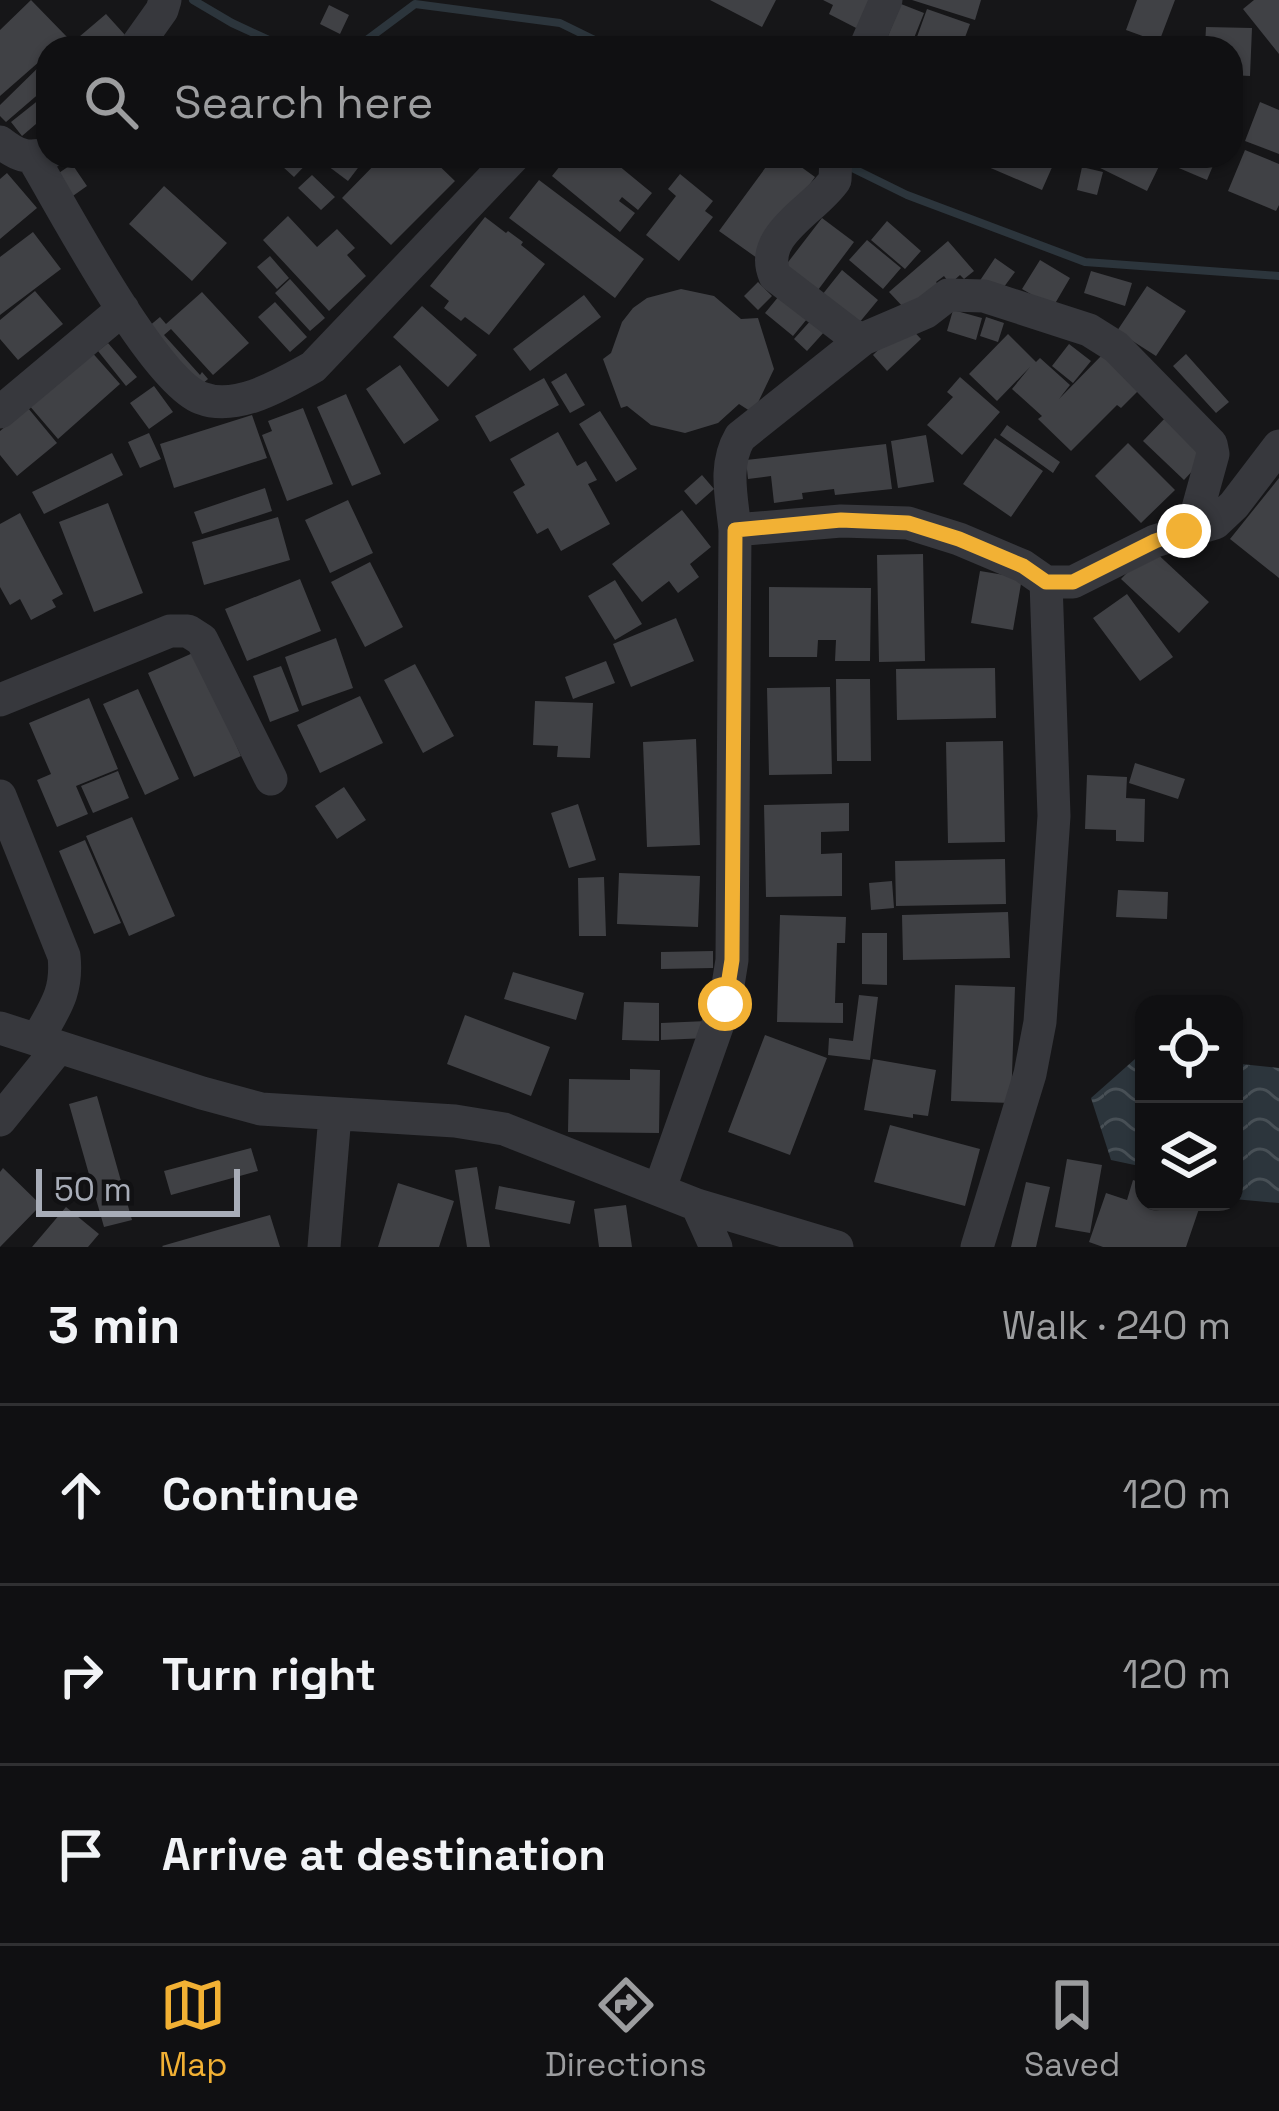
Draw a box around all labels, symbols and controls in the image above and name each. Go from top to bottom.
search box [36,36,1243,168]
icon: search [78,69,144,135]
text: Search here [174,74,433,131]
route end [1157,504,1211,558]
route start [698,977,752,1031]
map controls [1135,995,1243,1211]
button: locate [1135,995,1243,1103]
button: layers [1135,1103,1243,1211]
scale bar [36,1163,240,1216]
text: 50 m [54,1169,132,1211]
text: 3 min [48,1293,181,1358]
text: Walk · 240 m [1002,1301,1231,1350]
icon: ahead [48,1462,114,1528]
text: Continue [162,1466,359,1523]
text: 120 m [1123,1470,1231,1519]
icon: right [48,1642,114,1708]
text: Turn right [162,1646,376,1703]
text: 120 m [1123,1650,1231,1699]
icon: arrive [48,1822,114,1888]
text: Arrive at destination [162,1826,606,1883]
tab: Map [159,1972,227,2086]
tab: Directions [545,1972,707,2086]
tab: Saved [1024,1972,1120,2086]

